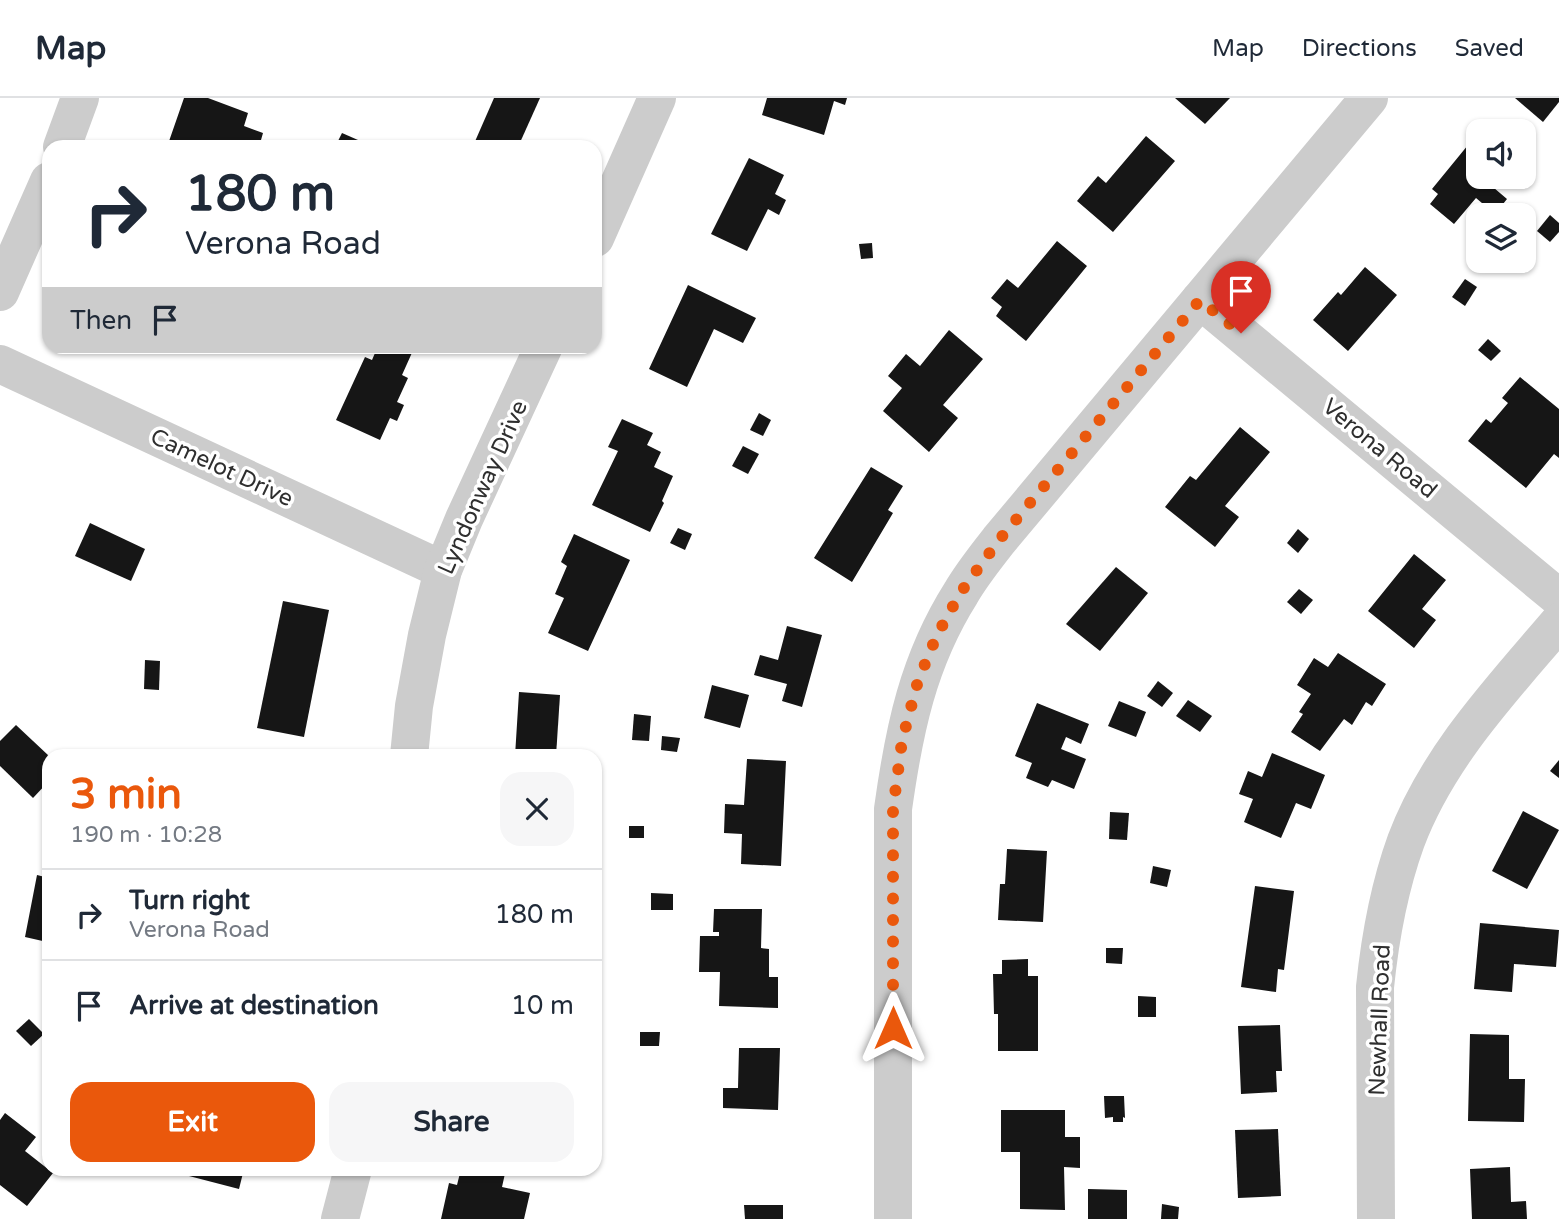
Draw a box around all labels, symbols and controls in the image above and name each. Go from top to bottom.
text: Map [35,29,106,68]
text: Map [1212,34,1264,63]
text: Directions [1302,34,1417,63]
text: Saved [1455,34,1524,63]
map controls [1466,119,1536,273]
button: sound [1466,119,1536,189]
text: 180 m [185,165,335,224]
icon: right [70,168,161,259]
button: layers [1466,203,1536,273]
text: Verona Road [185,225,381,263]
pin [1211,261,1271,333]
icon: arrive [1222,272,1260,310]
icon: arrive [146,301,184,339]
text: Then [70,305,132,336]
street label: Verona Road [1316,393,1442,505]
street label: Lyndonway Drive [432,396,534,579]
street label: Camelot Drive [146,423,297,513]
text: 3 min [70,769,182,820]
button: close [500,772,574,846]
text: 190 m · 10:28 [70,821,222,849]
text: Turn right [129,885,250,916]
icon: right [70,896,108,934]
text: 180 m [494,899,574,930]
text: Verona Road [129,916,270,944]
street label: Newhall Road [1363,944,1397,1096]
icon: arrive [70,987,108,1025]
text: Arrive at destination [129,990,379,1021]
text: 10 m [511,990,574,1021]
position arrow [856,991,930,1065]
button: Exit [70,1082,315,1162]
button: Share [329,1082,574,1162]

